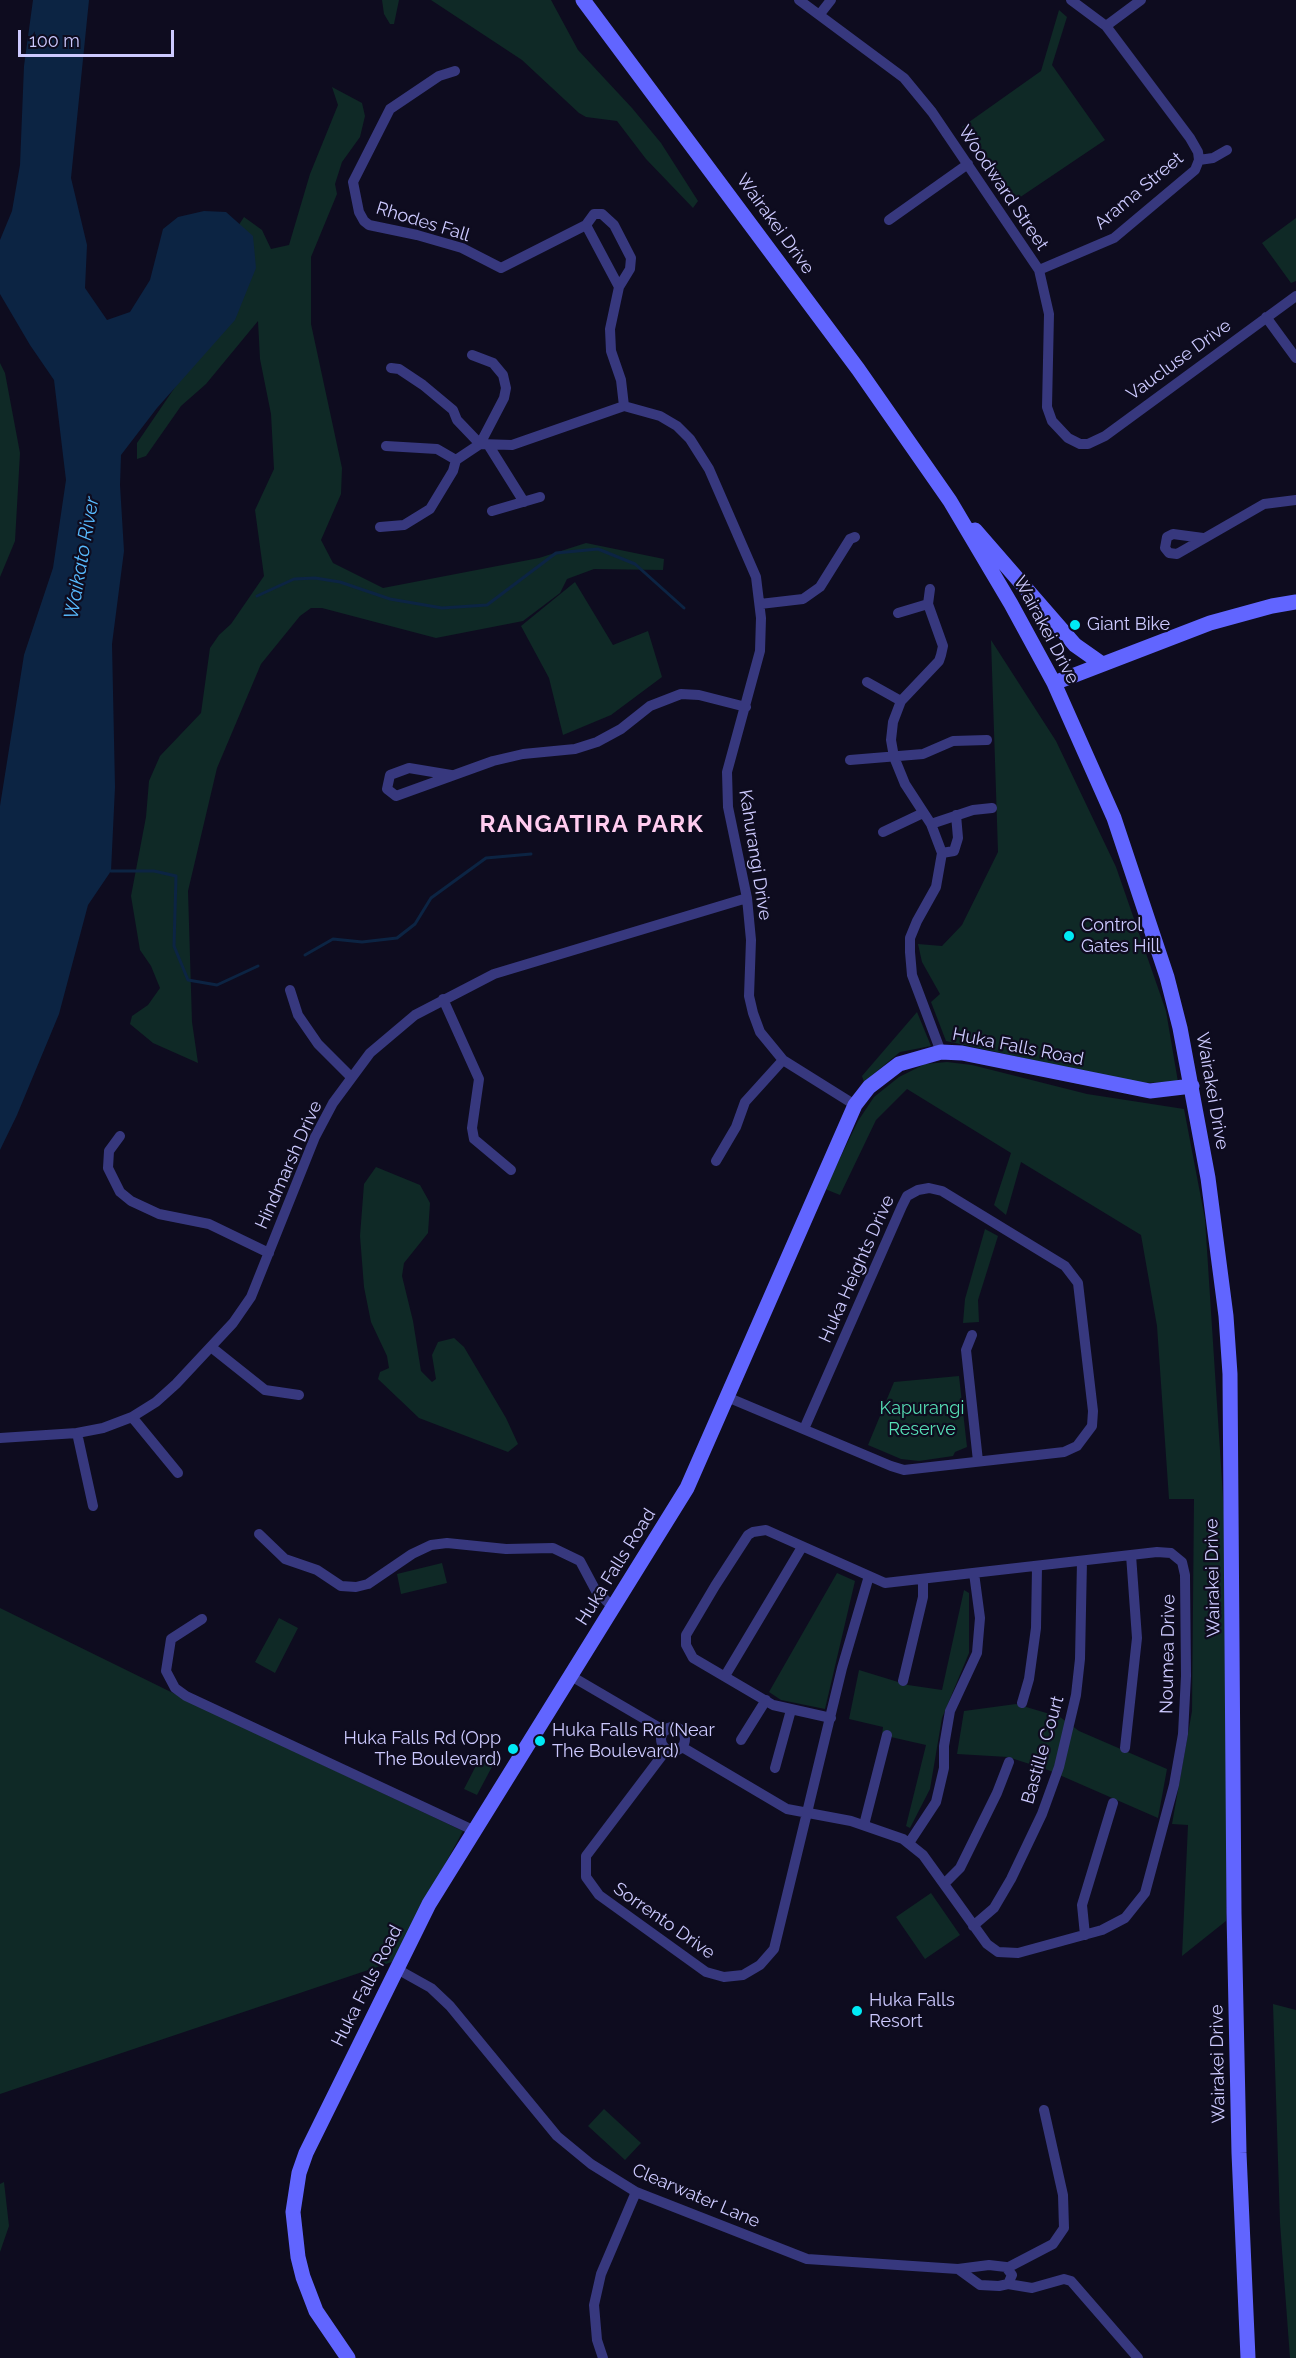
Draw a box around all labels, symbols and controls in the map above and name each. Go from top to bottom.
scale bar [21,18,177,56]
text: 100 m [29,30,80,51]
street label: Woodward Street [953,121,1053,255]
street label: Arama Street [1090,148,1188,234]
street label: Wairakei Drive [731,170,819,278]
street label: Rhodes Fall [373,197,473,247]
street label: Vaucluse Drive [1122,315,1236,405]
water label: Waikato River [59,495,105,621]
street label: Wairakei Drive [1009,572,1083,688]
place label: Giant Bike [1087,614,1170,636]
marker: Giant Bike [1068,618,1082,632]
street label: Kahurangi Drive [734,788,776,922]
district label: RANGATIRA PARK [480,811,704,839]
place label: Control Gates Hill [1081,915,1160,958]
marker: Control Gates Hill [1062,929,1076,943]
street label: Huka Falls Road [950,1024,1086,1070]
street label: Wairakei Drive [1191,1031,1233,1151]
street label: Hindmarsh Drive [251,1097,327,1233]
street label: Huka Heights Drive [815,1192,899,1346]
park label: Kapurangi Reserve [880,1398,964,1440]
street label: Huka Falls Road [572,1505,660,1629]
street label: Wairakei Drive [1201,1518,1225,1638]
street label: Noumea Drive [1156,1594,1180,1714]
street label: Bastille Court [1017,1693,1069,1807]
place label: Huka Falls Rd (Near The Boulevard) [552,1720,715,1762]
place label: Huka Falls Rd (Opp The Boulevard) [343,1728,501,1770]
marker: Huka Falls Rd (Near The Boulevard) [533,1734,547,1748]
marker: Huka Falls Rd (Opp The Boulevard) [506,1742,520,1756]
street label: Sorrento Drive [609,1878,719,1964]
street label: Huka Falls Road [327,1922,407,2050]
place label: Huka Falls Resort [869,1990,955,2032]
marker: Huka Falls Resort [850,2004,864,2018]
street label: Wairakei Drive [1206,2004,1230,2124]
street label: Clearwater Lane [629,2159,763,2233]

